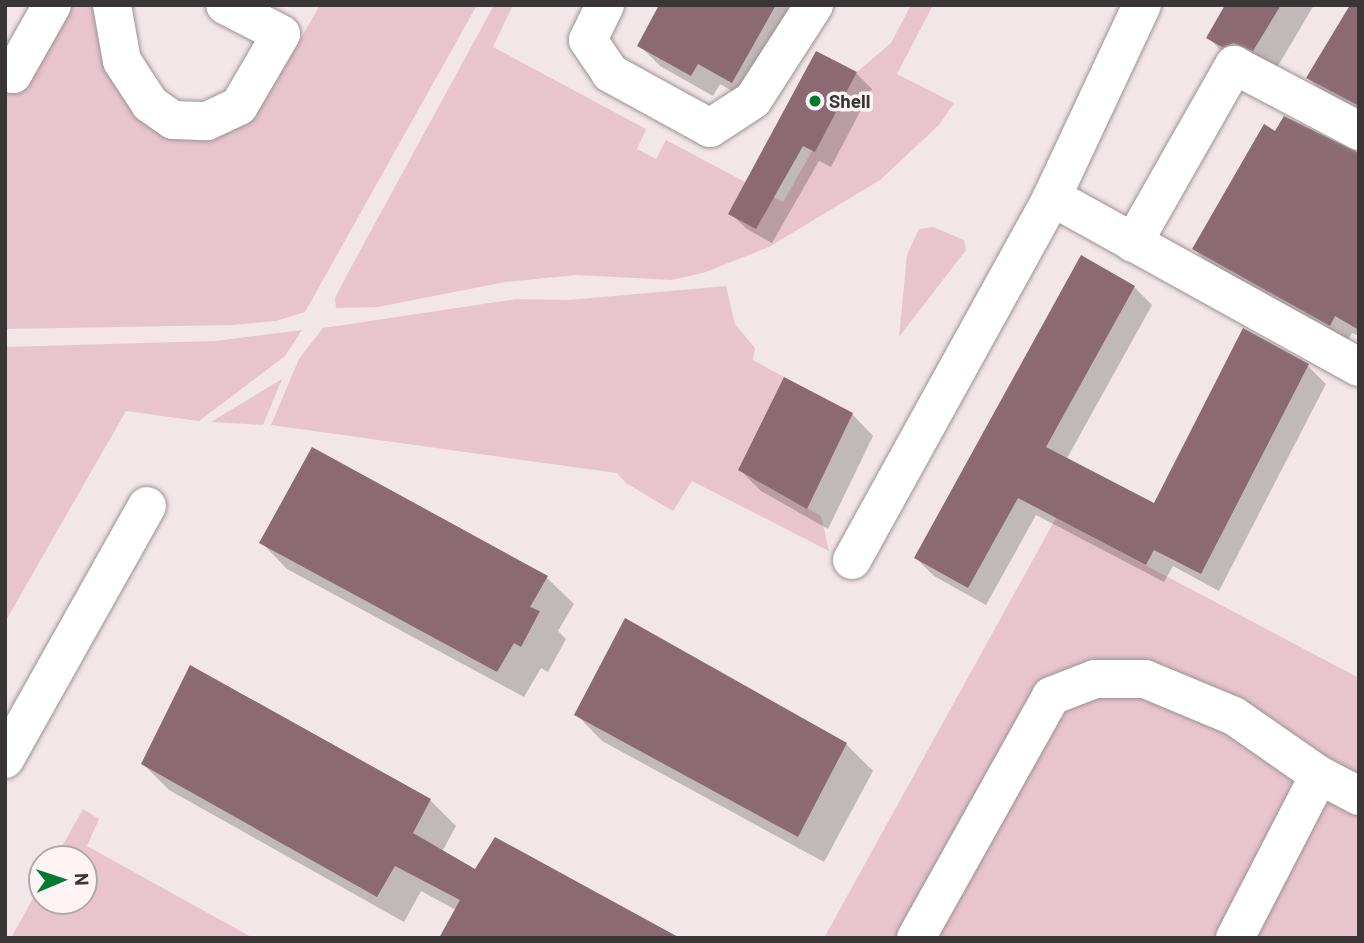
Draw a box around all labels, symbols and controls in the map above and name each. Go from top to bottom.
place label: Shell [829,90,870,112]
marker: Shell [807,93,823,109]
north arrow [28,845,98,915]
text: N [71,873,94,886]

